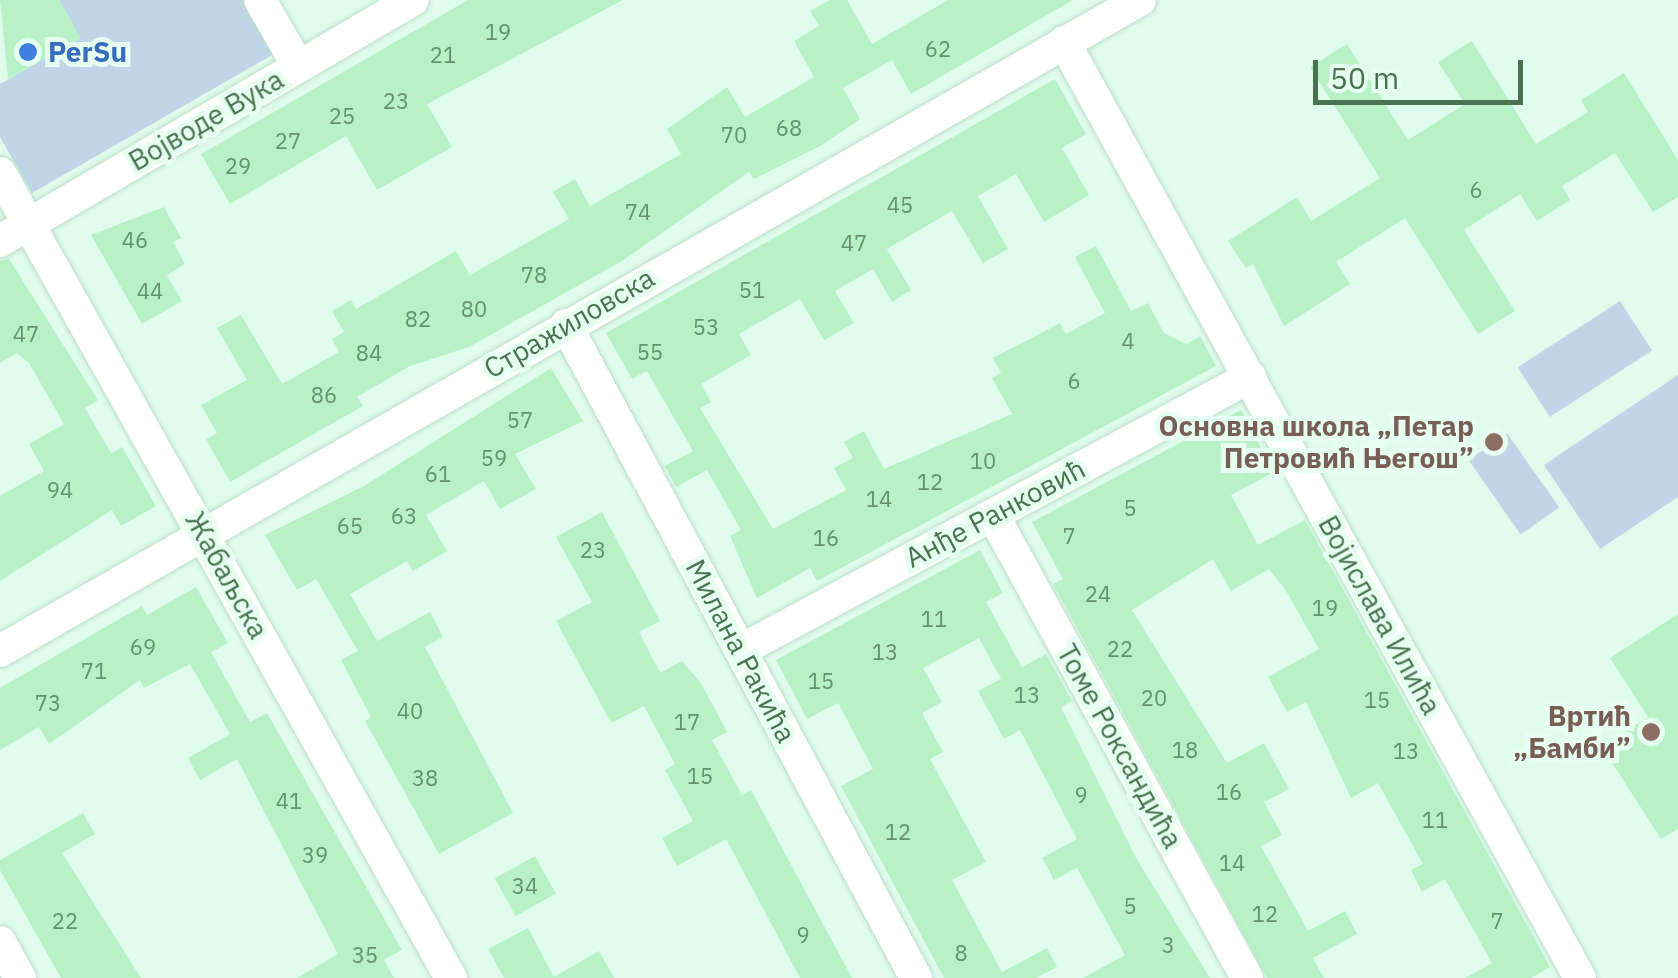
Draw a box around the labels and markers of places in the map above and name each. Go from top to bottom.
place label: PerSu [48,35,127,69]
marker: PerSu [17,41,39,63]
place label: Основна школа „Петар Петровић Његош” [1159,409,1474,475]
marker: Основна школа „Петар Петровић Његош” [1483,431,1505,453]
place label: Вртић „Бамби” [1513,699,1631,765]
marker: Вртић „Бамби” [1640,721,1662,743]

